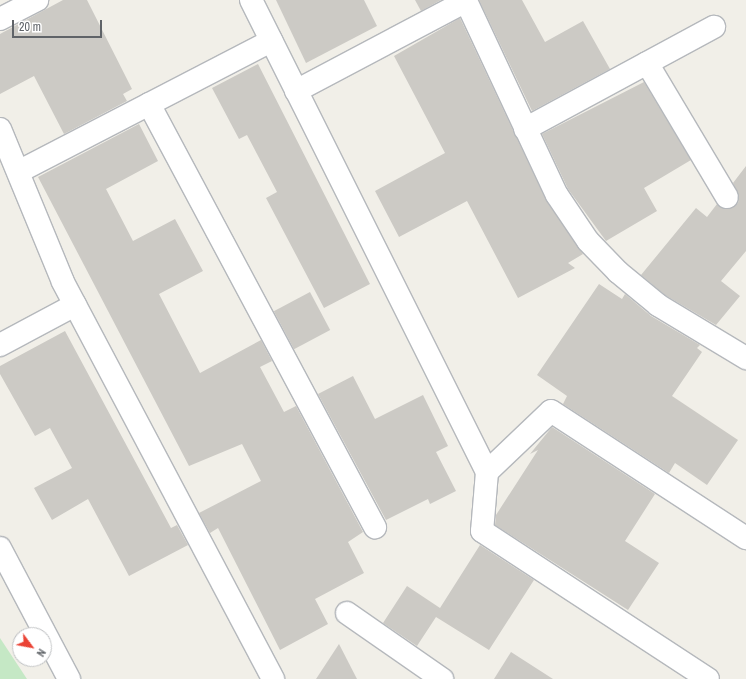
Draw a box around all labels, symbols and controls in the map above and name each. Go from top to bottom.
scale bar [14,12,104,38]
text: 20 m [19,19,41,35]
north arrow [12,627,52,667]
text: N [34,646,49,659]

